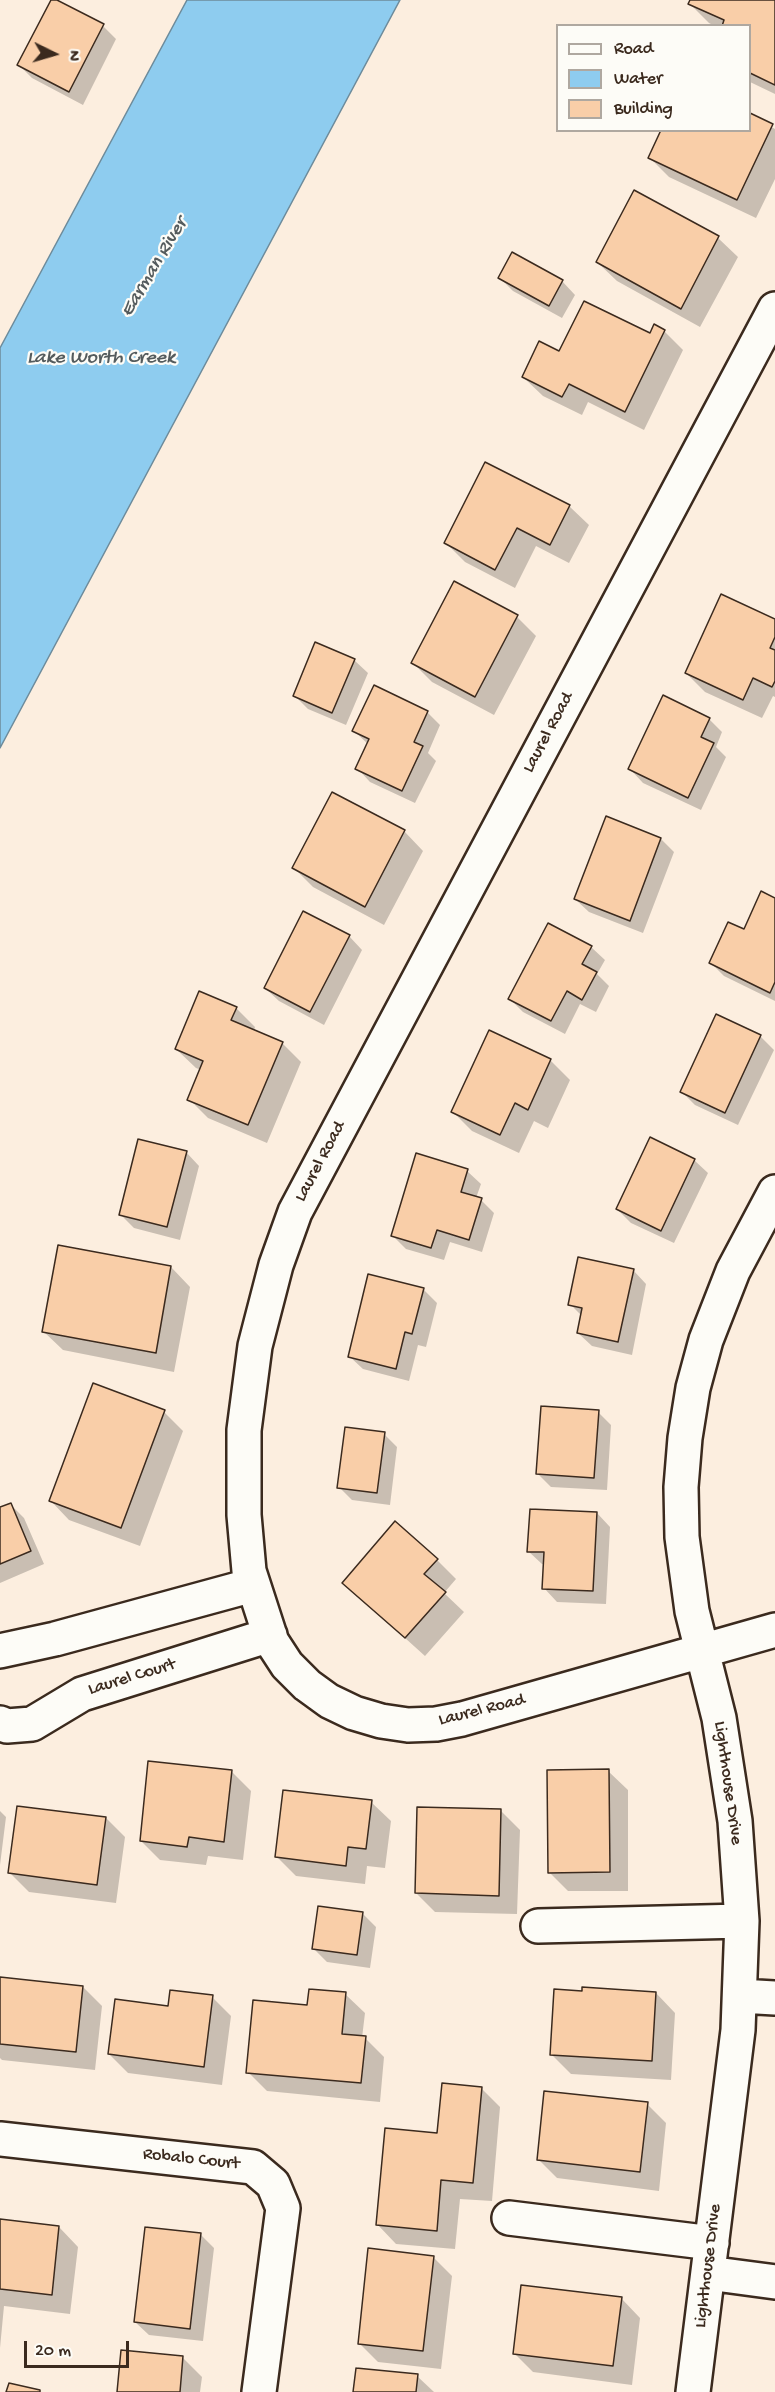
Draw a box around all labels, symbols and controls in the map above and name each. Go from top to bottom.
north arrow [24,24,84,84]
legend [556,24,751,132]
text: Road [614,39,653,60]
text: N [63,50,82,62]
text: Water [614,69,662,90]
text: Building [614,99,673,120]
water label: Earman River [116,214,194,322]
water label: Lake Worth Creek [27,347,175,371]
street label: Laurel Road [519,689,579,777]
street label: Laurel Road [291,1118,351,1206]
street label: Laurel Court [86,1654,178,1702]
street label: Laurel Road [437,1690,527,1732]
street label: Lighthouse Drive [708,1720,746,1846]
street label: Robalo Court [142,2144,240,2176]
street label: Lighthouse Drive [691,2203,727,2329]
scale bar [27,2329,132,2367]
text: 20 m [35,2341,71,2362]

